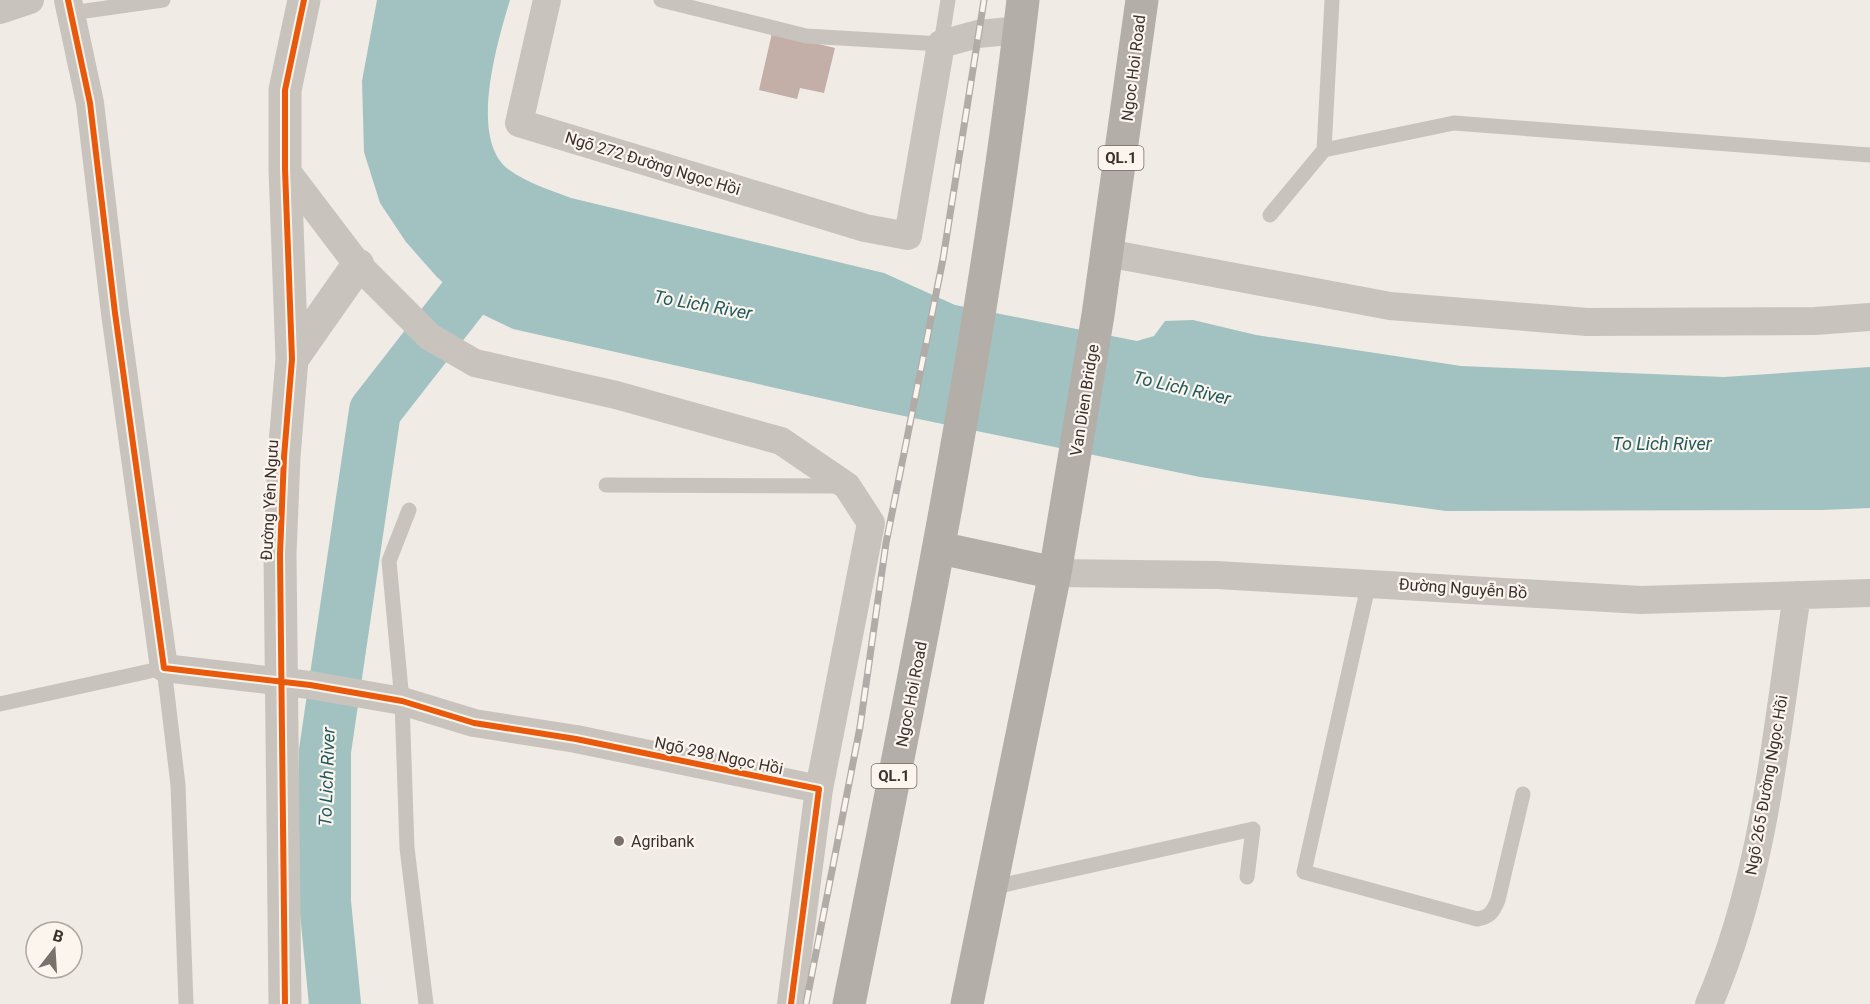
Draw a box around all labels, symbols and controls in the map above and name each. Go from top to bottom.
street label: Ngoc Hoi Road [1118,14,1149,122]
street label: Ngõ 272 Đường Ngọc Hồi [563,128,743,199]
road number: QL.1 [1098,146,1144,170]
water label: To Lich River [652,286,755,324]
street label: Van Dien Bridge [1066,343,1103,457]
water label: To Lich River [1131,366,1234,409]
water label: To Lich River [1612,433,1713,454]
street label: Đường Yên Ngưu [257,439,282,561]
street label: Đường Nguyễn Bồ [1398,575,1528,602]
street label: Ngoc Hoi Road [892,640,931,748]
street label: Ngõ 265 Đường Ngọc Hồi [1741,694,1792,877]
water label: To Lich River [314,726,339,827]
street label: Ngõ 298 Ngọc Hồi [653,733,785,778]
road number: QL.1 [872,764,916,788]
place label: Agribank [631,832,695,851]
marker: Agribank [612,834,626,848]
north arrow [24,920,84,980]
text: B [51,926,66,947]

